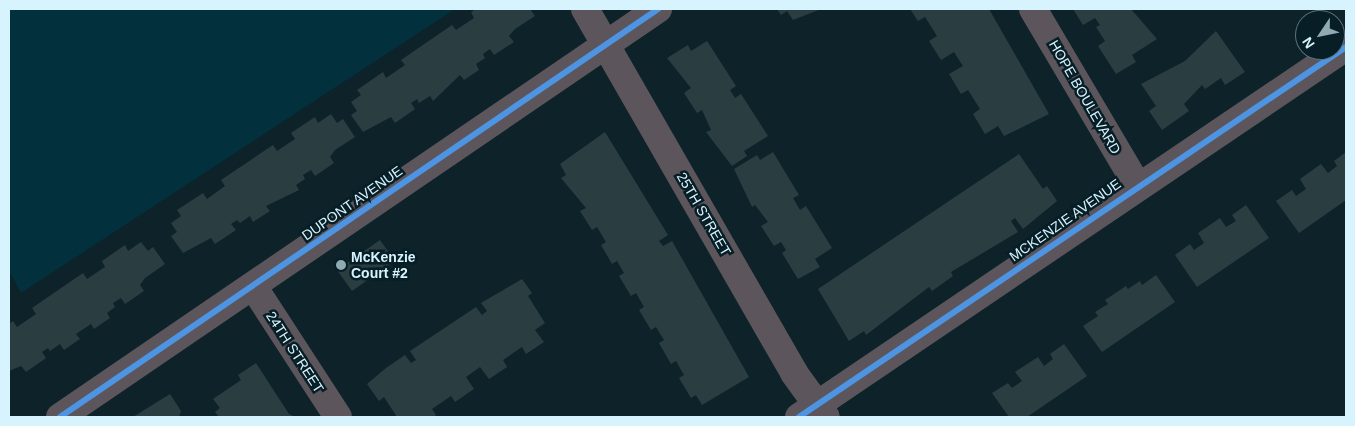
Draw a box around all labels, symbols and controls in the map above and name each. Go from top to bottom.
north arrow [1295,10,1345,60]
text: N [1299,34,1318,51]
street label: HOPE BOULEVARD [1046,37,1124,157]
street label: DUPONT AVENUE [298,162,406,244]
street label: 25TH STREET [673,169,735,259]
street label: MCKENZIE AVENUE [1006,175,1124,265]
place label: McKenzie Court #2 [351,249,416,282]
marker: McKenzie Court #2 [335,259,347,271]
street label: 24TH STREET [263,308,327,396]

